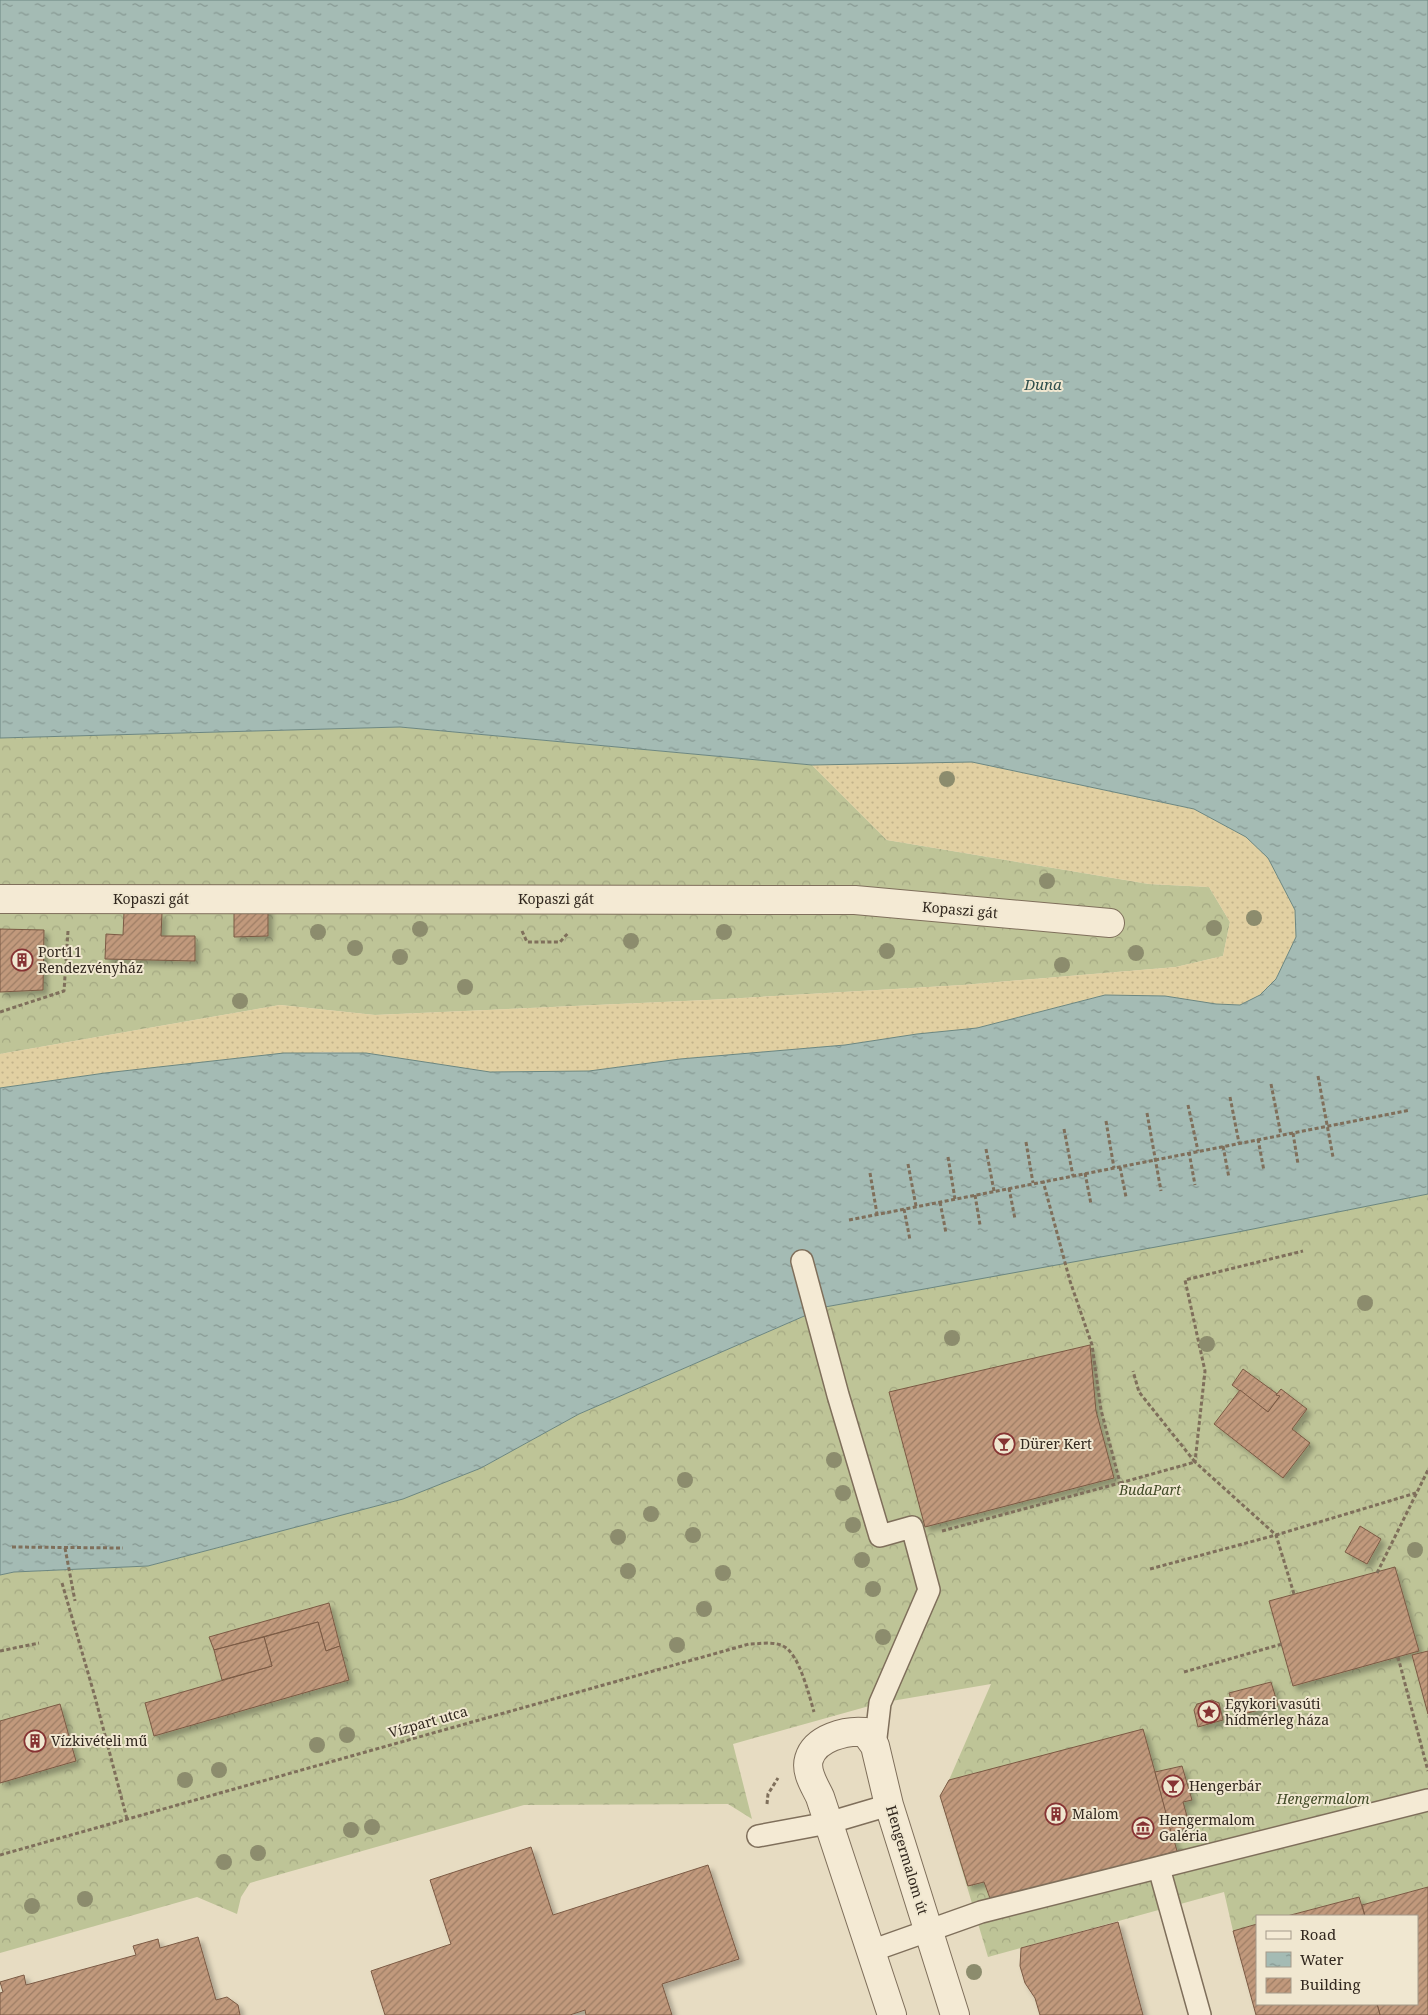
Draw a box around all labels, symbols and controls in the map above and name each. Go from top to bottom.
water label: Duna [1023,374,1062,394]
street label: Kopaszi gát [113,889,189,908]
street label: Kopaszi gát [518,889,594,908]
street label: Kopaszi gát [921,897,999,922]
place label: Port11 Rendezvényház [38,942,143,977]
building icon: Port11 Rendezvényház [10,948,34,972]
bar icon: Dürer Kert [992,1432,1016,1456]
place label: Dürer Kert [1020,1434,1092,1453]
park label: BudaPart [1118,1480,1182,1499]
place label: Egykori vasúti hídmérleg háza [1225,1694,1329,1729]
place icon: Egykori vasúti hídmérleg háza [1197,1700,1221,1724]
street label: Vízpart utca [386,1701,470,1742]
building icon: Vízkivételi mű [23,1729,47,1753]
place label: Vízkivételi mű [51,1731,147,1750]
bar icon: Hengerbár [1161,1774,1185,1798]
place label: Hengerbár [1189,1776,1262,1795]
park label: Hengermalom [1275,1789,1370,1808]
building icon: Malom [1044,1802,1068,1826]
street label: Hengermalom út [882,1803,933,1917]
place label: Malom [1072,1804,1119,1823]
place label: Hengermalom Galéria [1159,1810,1255,1845]
museum icon: Hengermalom Galéria [1131,1816,1155,1840]
legend [1256,1915,1418,2005]
text: Road [1300,1924,1336,1944]
text: Water [1300,1949,1343,1969]
text: Building [1300,1974,1361,1994]

